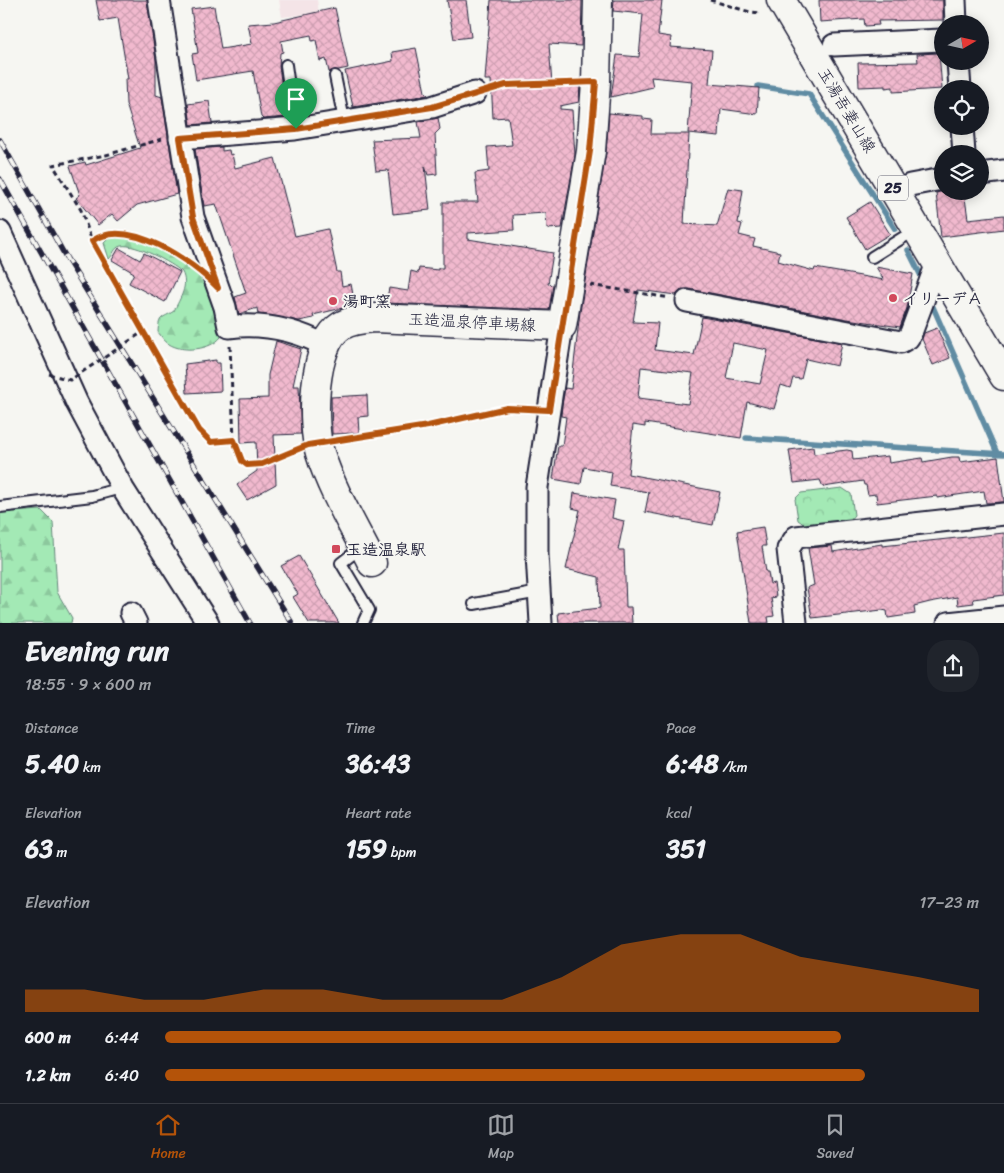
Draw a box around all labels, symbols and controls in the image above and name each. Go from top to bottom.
north arrow [934,15,989,70]
map controls [934,15,989,200]
street label: 玉湯吾妻山線 [810,61,884,159]
pin [275,78,317,129]
button: locate [934,80,989,135]
icon: arrive [282,85,310,113]
button: layers [934,145,989,200]
road number: 25 [878,176,908,200]
place label: イリーデＡ [903,284,983,313]
place label: 湯町窯 [343,287,391,316]
marker: イリーデＡ [887,292,899,304]
marker: 湯町窯 [327,295,339,307]
street label: 玉造温泉停車場線 [407,304,537,340]
place label: 玉造温泉駅 [346,535,426,564]
marker: 玉造温泉駅 [330,543,342,555]
text: Evening run [25,626,169,675]
button: share [927,640,979,692]
text: 18:55 · 9 × 600 m [25,670,151,699]
text: Distance [25,716,78,741]
text: Time [346,716,375,741]
text: Pace [666,716,696,741]
text: 5.40 [25,741,79,786]
text: 36:43 [346,741,410,786]
text: 6:48 [666,741,719,786]
text: km [79,755,101,780]
text: /km [719,755,748,780]
text: Elevation [25,801,82,826]
text: Heart rate [346,801,411,826]
text: kcal [666,801,692,826]
text: 63 [25,826,53,871]
text: 159 [346,826,387,871]
text: 351 [666,826,706,871]
text: m [53,840,67,865]
text: bpm [387,840,417,865]
text: Elevation [25,888,90,917]
text: 17–23 m [919,888,979,917]
text: 600 m [25,1023,71,1052]
text: 6:44 [105,1023,139,1052]
text: 1.2 km [25,1061,71,1090]
text: 6:40 [105,1061,139,1090]
tab: Home [151,1111,186,1166]
tab: Map [487,1111,515,1166]
tab: Saved [816,1111,853,1166]

